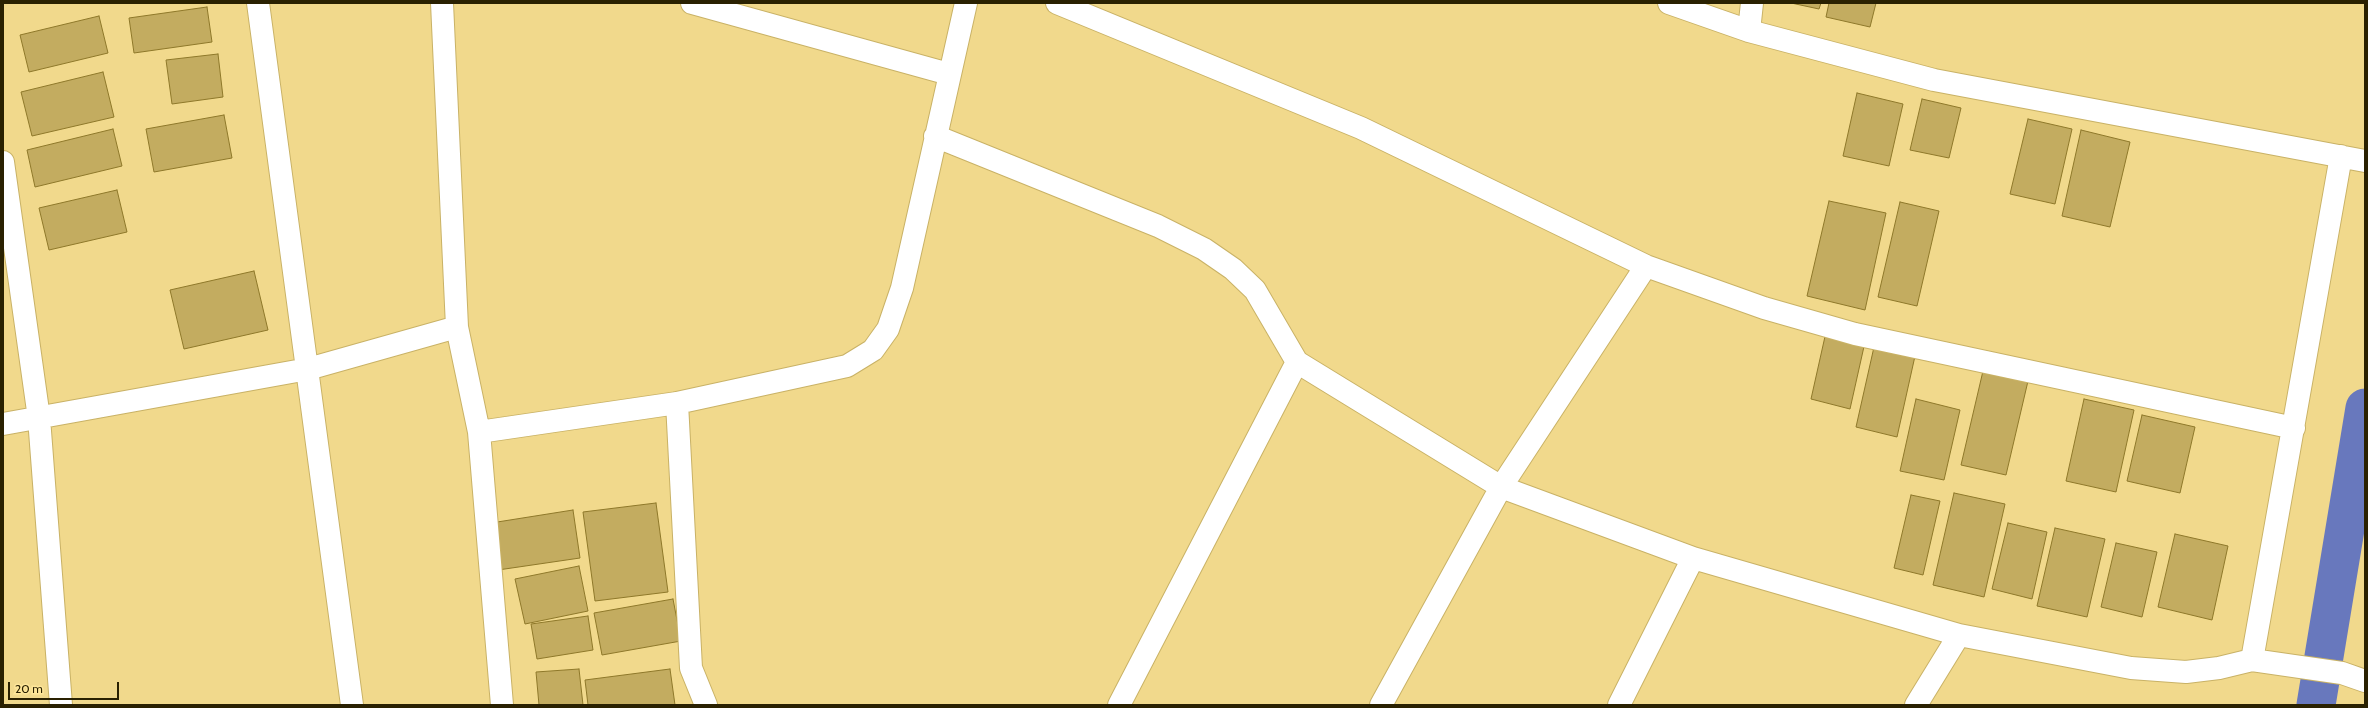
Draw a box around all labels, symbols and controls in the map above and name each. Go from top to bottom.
scale bar [10,674,121,700]
text: 20 m [15,681,43,696]

